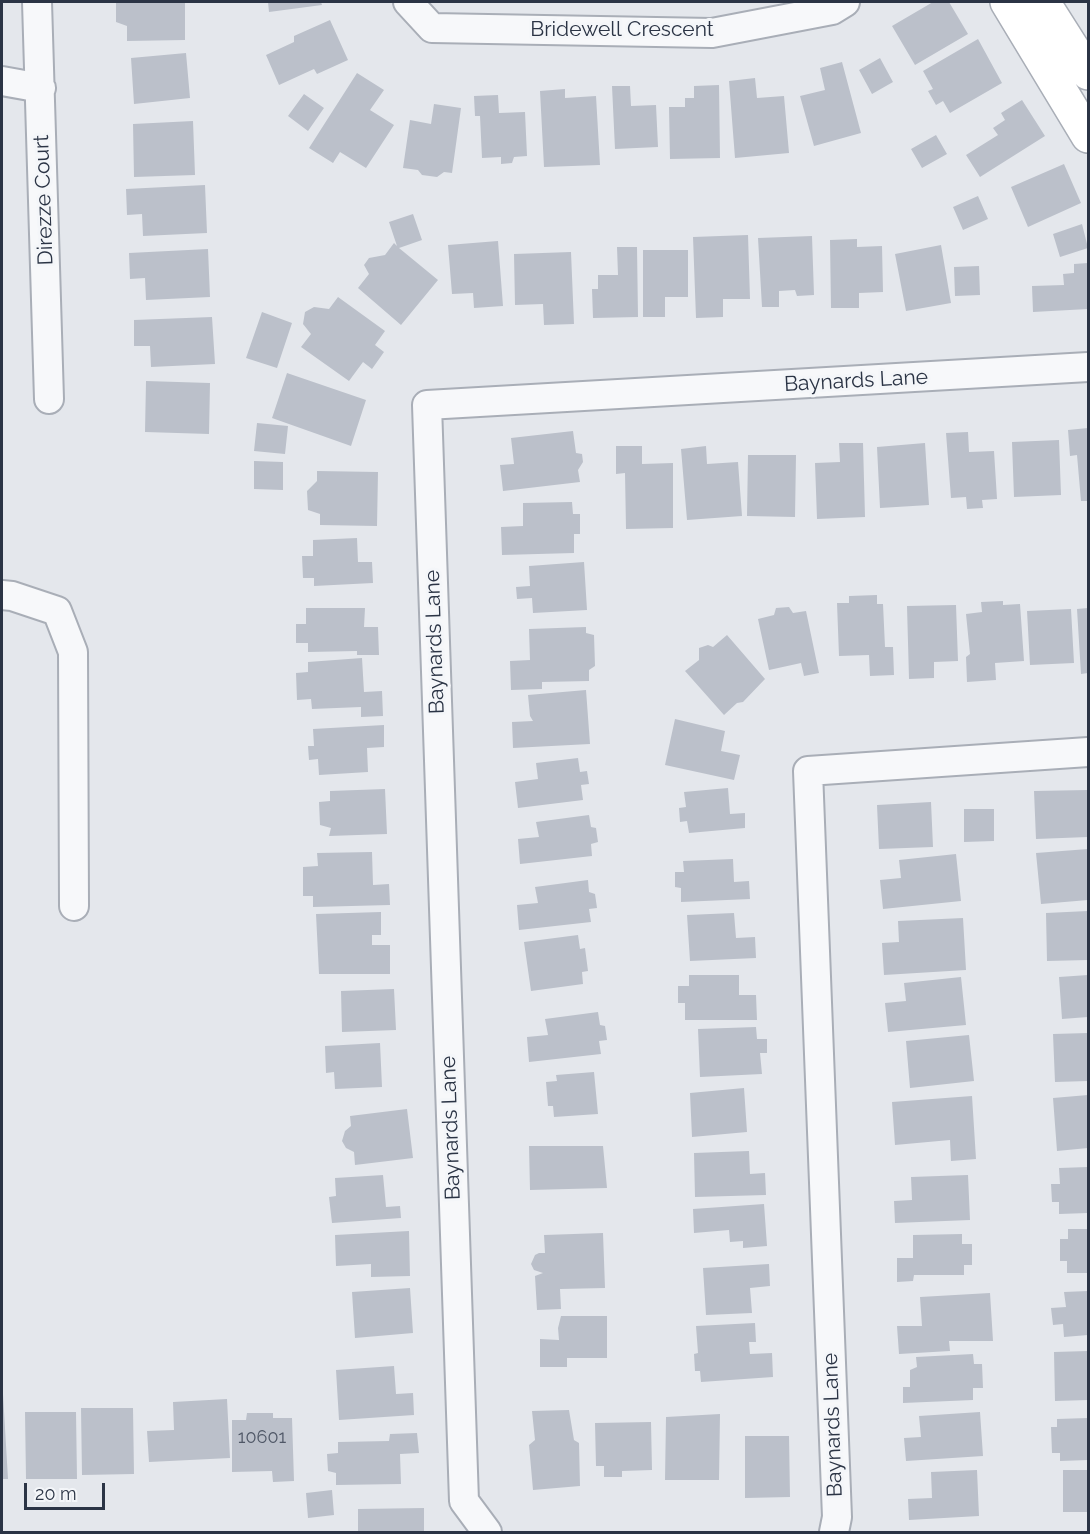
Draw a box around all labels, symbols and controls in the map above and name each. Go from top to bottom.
street label: Bridewell Crescent [530,17,714,43]
street label: Direzze Court [29,134,59,266]
street label: Baynards Lane [783,365,929,397]
street label: Baynards Lane [420,570,450,714]
street label: Baynards Lane [436,1056,466,1200]
street label: Baynards Lane [818,1353,848,1497]
house number: 10601 [238,1427,286,1449]
scale bar [27,1471,108,1509]
text: 20 m [35,1483,77,1504]

